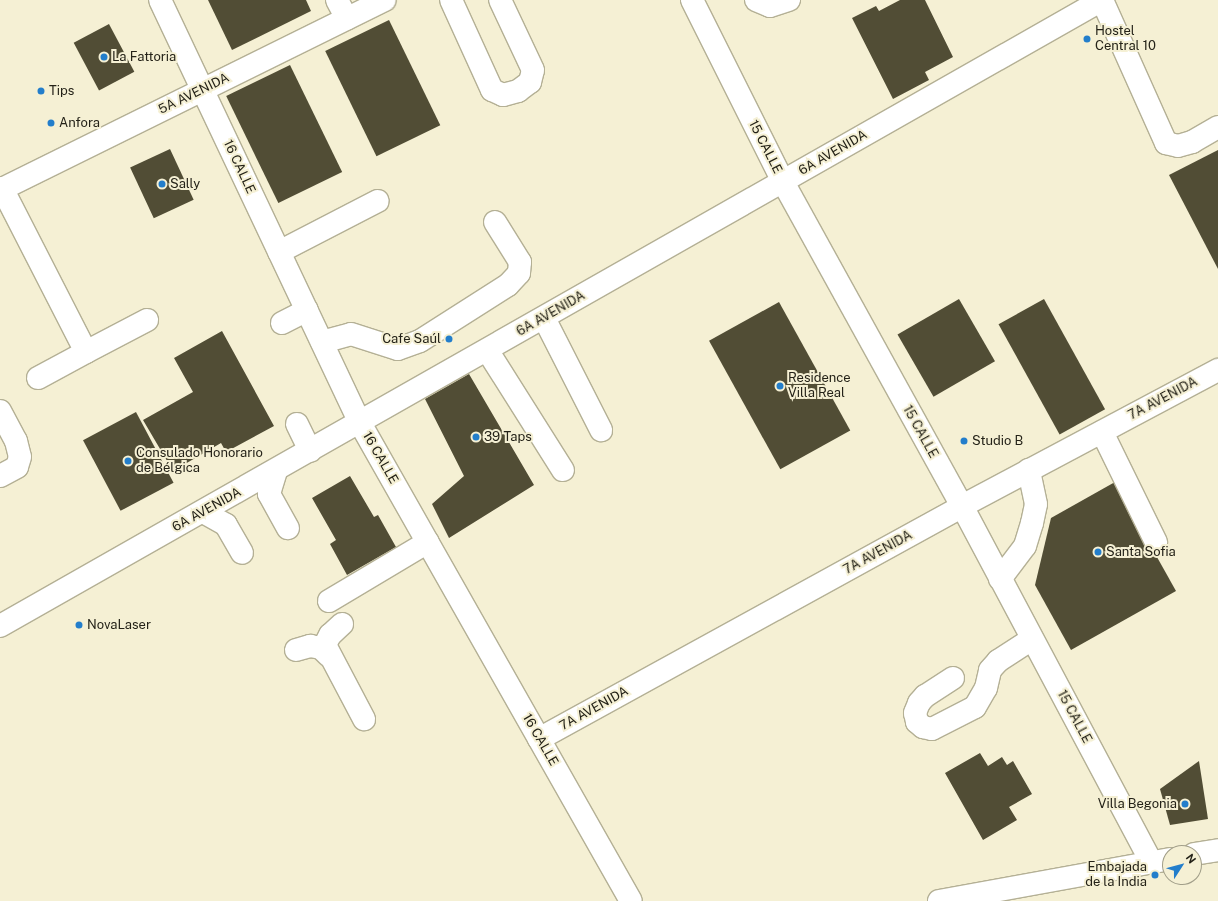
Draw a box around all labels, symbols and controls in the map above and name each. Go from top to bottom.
place label: Hostel Central 10 [1095,24,1156,55]
marker: Hostel Central 10 [1082,34,1092,44]
place label: La Fattoria [112,49,176,65]
marker: La Fattoria [99,52,109,62]
street label: 5A AVENIDA [156,70,232,118]
place label: Tips [49,83,74,99]
marker: Tips [36,86,46,96]
place label: Anfora [59,115,100,131]
marker: Anfora [46,118,56,128]
street label: 15 CALLE [745,118,785,176]
street label: 6A AVENIDA [796,127,870,179]
street label: 16 CALLE [220,138,258,196]
place label: Sally [170,176,200,192]
marker: Sally [157,179,167,189]
street label: 6A AVENIDA [514,288,588,340]
place label: Cafe Saúl [382,331,441,347]
marker: Cafe Saúl [444,334,454,344]
place label: Residence Villa Real [788,371,851,402]
street label: 7A AVENIDA [1126,374,1200,424]
marker: Residence Villa Real [775,381,785,391]
street label: 15 CALLE [899,403,941,461]
street label: 16 CALLE [359,429,401,487]
place label: 39 Taps [484,429,532,445]
marker: 39 Taps [471,432,481,442]
place label: Studio B [972,433,1023,449]
marker: Studio B [959,436,969,446]
place label: Consulado Honorario de Bélgica [136,446,263,477]
marker: Consulado Honorario de Bélgica [123,456,133,466]
street label: 6A AVENIDA [170,485,244,535]
street label: 7A AVENIDA [841,528,915,578]
place label: Santa Sofia [1106,544,1176,560]
marker: Santa Sofia [1093,547,1103,557]
place label: NovaLaser [87,617,151,633]
marker: NovaLaser [74,620,84,630]
street label: 7A AVENIDA [557,684,631,734]
street label: 15 CALLE [1054,688,1094,746]
street label: 16 CALLE [519,711,561,769]
place label: Villa Begonia [1098,796,1177,812]
marker: Villa Begonia [1180,799,1190,809]
north arrow [1162,845,1202,885]
text: N [1184,852,1198,866]
place label: Embajada de la India [1085,860,1147,891]
marker: Embajada de la India [1150,870,1160,880]

